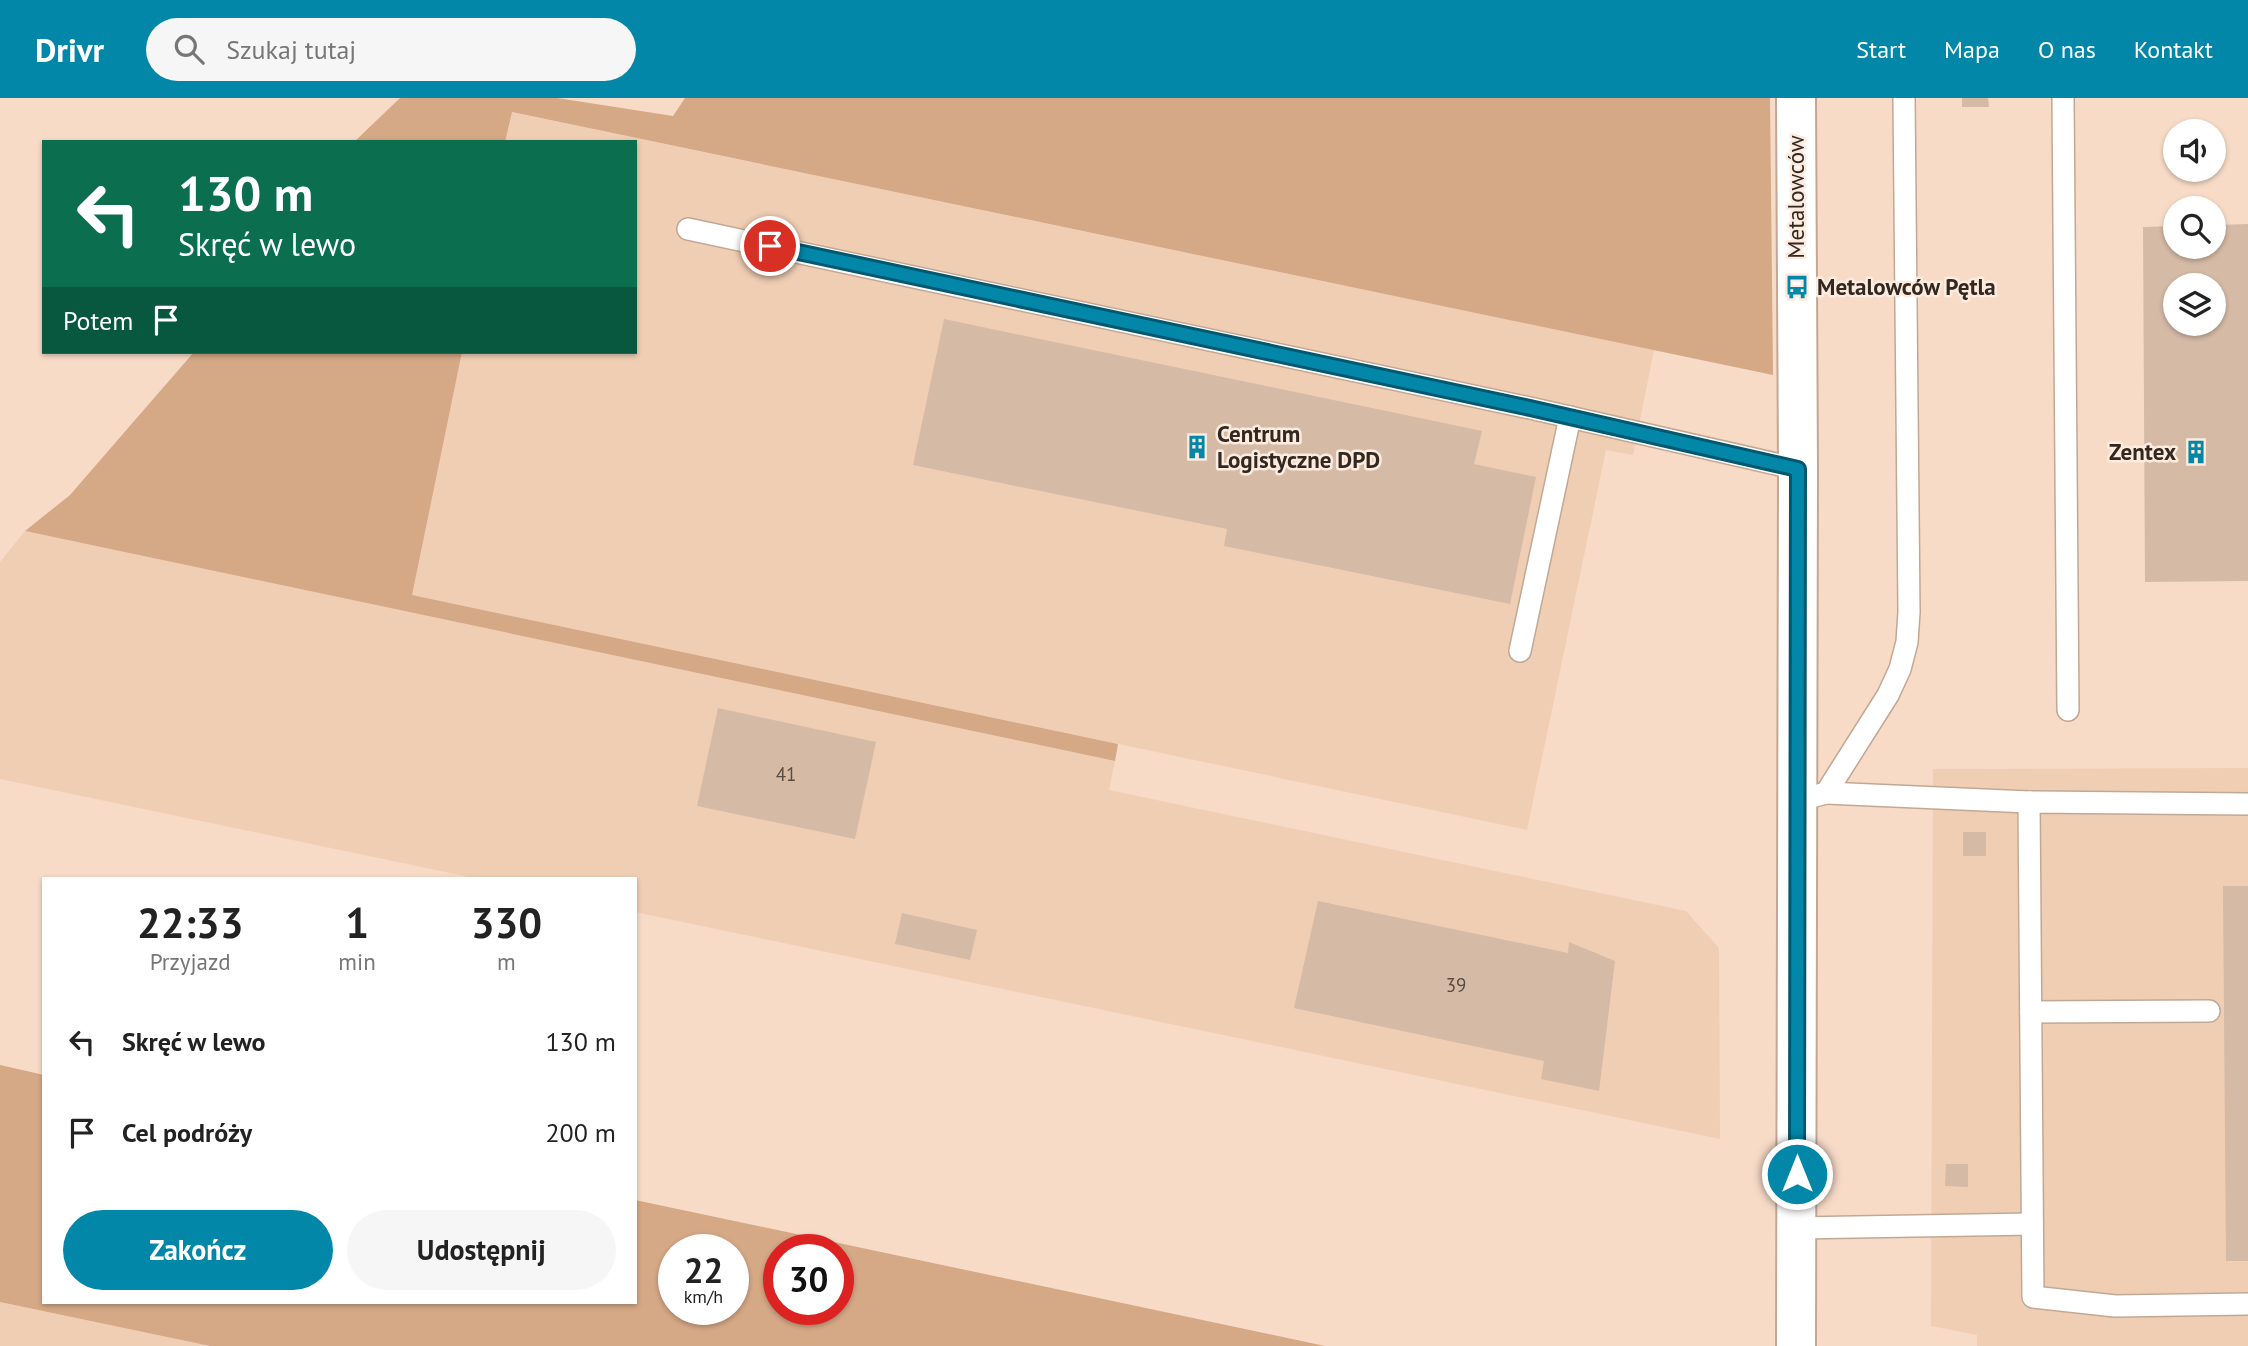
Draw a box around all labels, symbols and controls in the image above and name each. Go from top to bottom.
search box [146,18,636,81]
text: Drivr [35,28,104,71]
icon: search [170,30,208,68]
text: Szukaj tutaj [226,33,356,66]
text: Start [1856,34,1906,65]
text: Mapa [1944,34,2000,65]
text: O nas [2038,34,2096,65]
text: Kontakt [2134,34,2213,65]
map controls [2163,119,2226,336]
button: sound [2163,119,2226,182]
street label: Metalowców [1781,135,1810,259]
text: 130 m [178,161,313,225]
icon: left [63,168,154,259]
button: search [2163,196,2226,259]
pin [740,216,800,276]
text: Skręć w lewo [178,223,356,265]
icon: arrive [751,227,789,265]
place label: Metalowców Pętla [1817,272,1996,301]
bus stop icon: Metalowców Pętla [1783,273,1811,301]
button: layers [2163,273,2226,336]
icon: arrive [147,301,185,339]
text: Potem [63,304,133,337]
place label: Centrum Logistyczne DPD [1217,419,1380,474]
building icon: Centrum Logistyczne DPD [1183,433,1211,461]
place label: Zentex [2109,437,2176,466]
building icon: Zentex [2182,438,2210,466]
house number: 41 [776,762,796,786]
text: 22:33 [137,895,243,950]
text: 1 [345,895,369,950]
text: 330 [471,895,542,950]
text: Przyjazd [150,947,231,976]
text: min [338,947,376,976]
text: m [497,947,516,976]
house number: 39 [1446,973,1466,997]
icon: left [63,1023,101,1061]
text: Skręć w lewo [122,1025,266,1058]
text: 130 m [545,1025,616,1058]
icon: arrive [63,1114,101,1152]
text: Cel podróży [122,1116,252,1149]
text: 200 m [545,1116,616,1149]
position arrow [1760,1137,1834,1211]
button: Zakończ [63,1210,333,1290]
button: Udostępnij [347,1210,616,1290]
speed limit sign: 30 [763,1234,854,1325]
text: 22 [684,1247,723,1293]
text: km/h [684,1285,723,1308]

